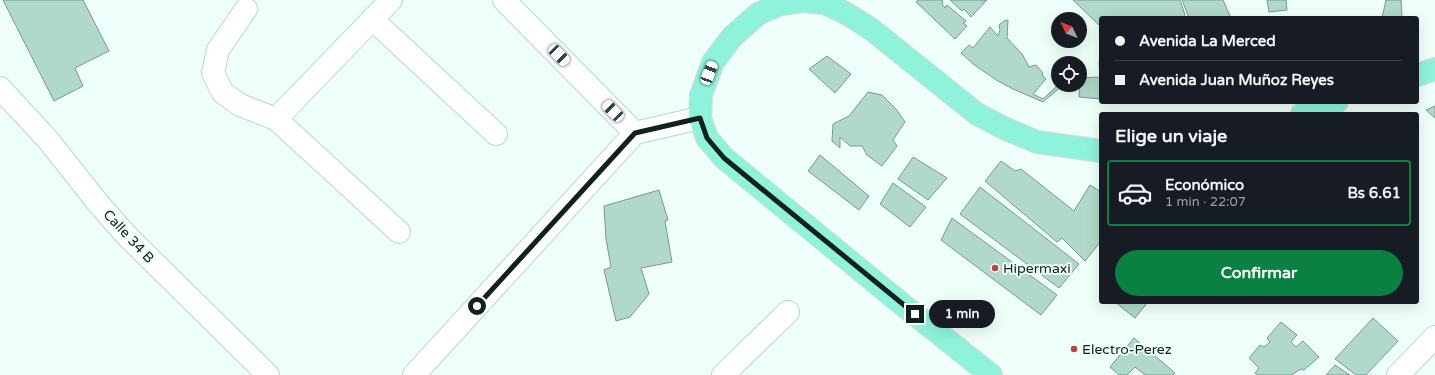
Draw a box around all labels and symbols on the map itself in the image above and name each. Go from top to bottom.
north arrow [1051,12,1087,48]
car [546,42,572,68]
car [699,60,719,86]
car [600,98,626,124]
street label: Calle 34 B [100,206,158,267]
place label: Hipermaxi [1003,260,1071,277]
marker: Hipermaxi [990,263,1000,273]
route start [468,297,486,315]
callout: 1 min [929,300,995,328]
route end [906,305,924,323]
place label: Electro-Perez [1082,341,1172,358]
marker: Electro-Perez [1069,344,1079,354]

